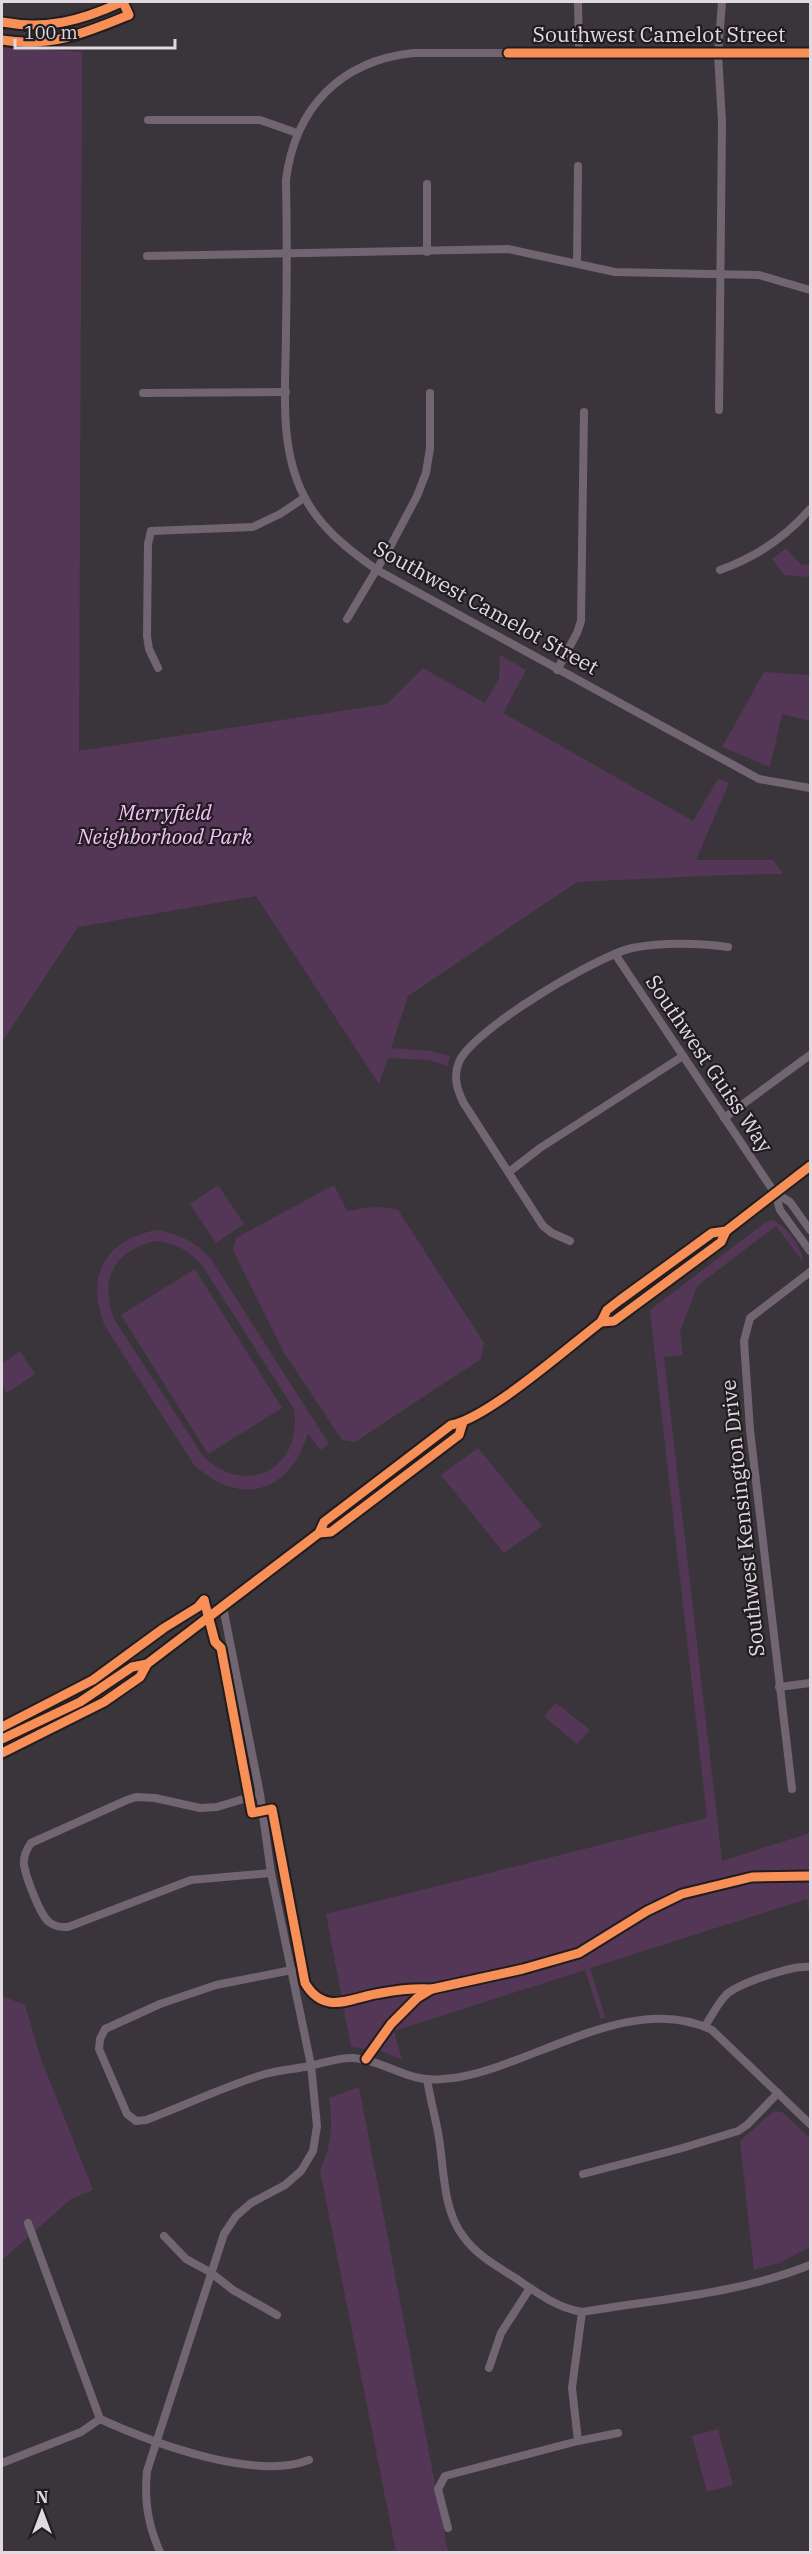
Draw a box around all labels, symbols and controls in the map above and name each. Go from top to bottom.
scale bar [15,12,176,50]
street label: Southwest Camelot Street [533,20,785,48]
text: 100 m [24,21,78,44]
street label: Southwest Camelot Street [369,534,604,681]
park label: Merryfield Neighborhood Park [77,798,253,850]
street label: Southwest Guiss Way [640,969,780,1158]
street label: Southwest Kensington Drive [714,1378,770,1658]
north arrow [12,2482,72,2542]
text: N [36,2487,48,2507]

